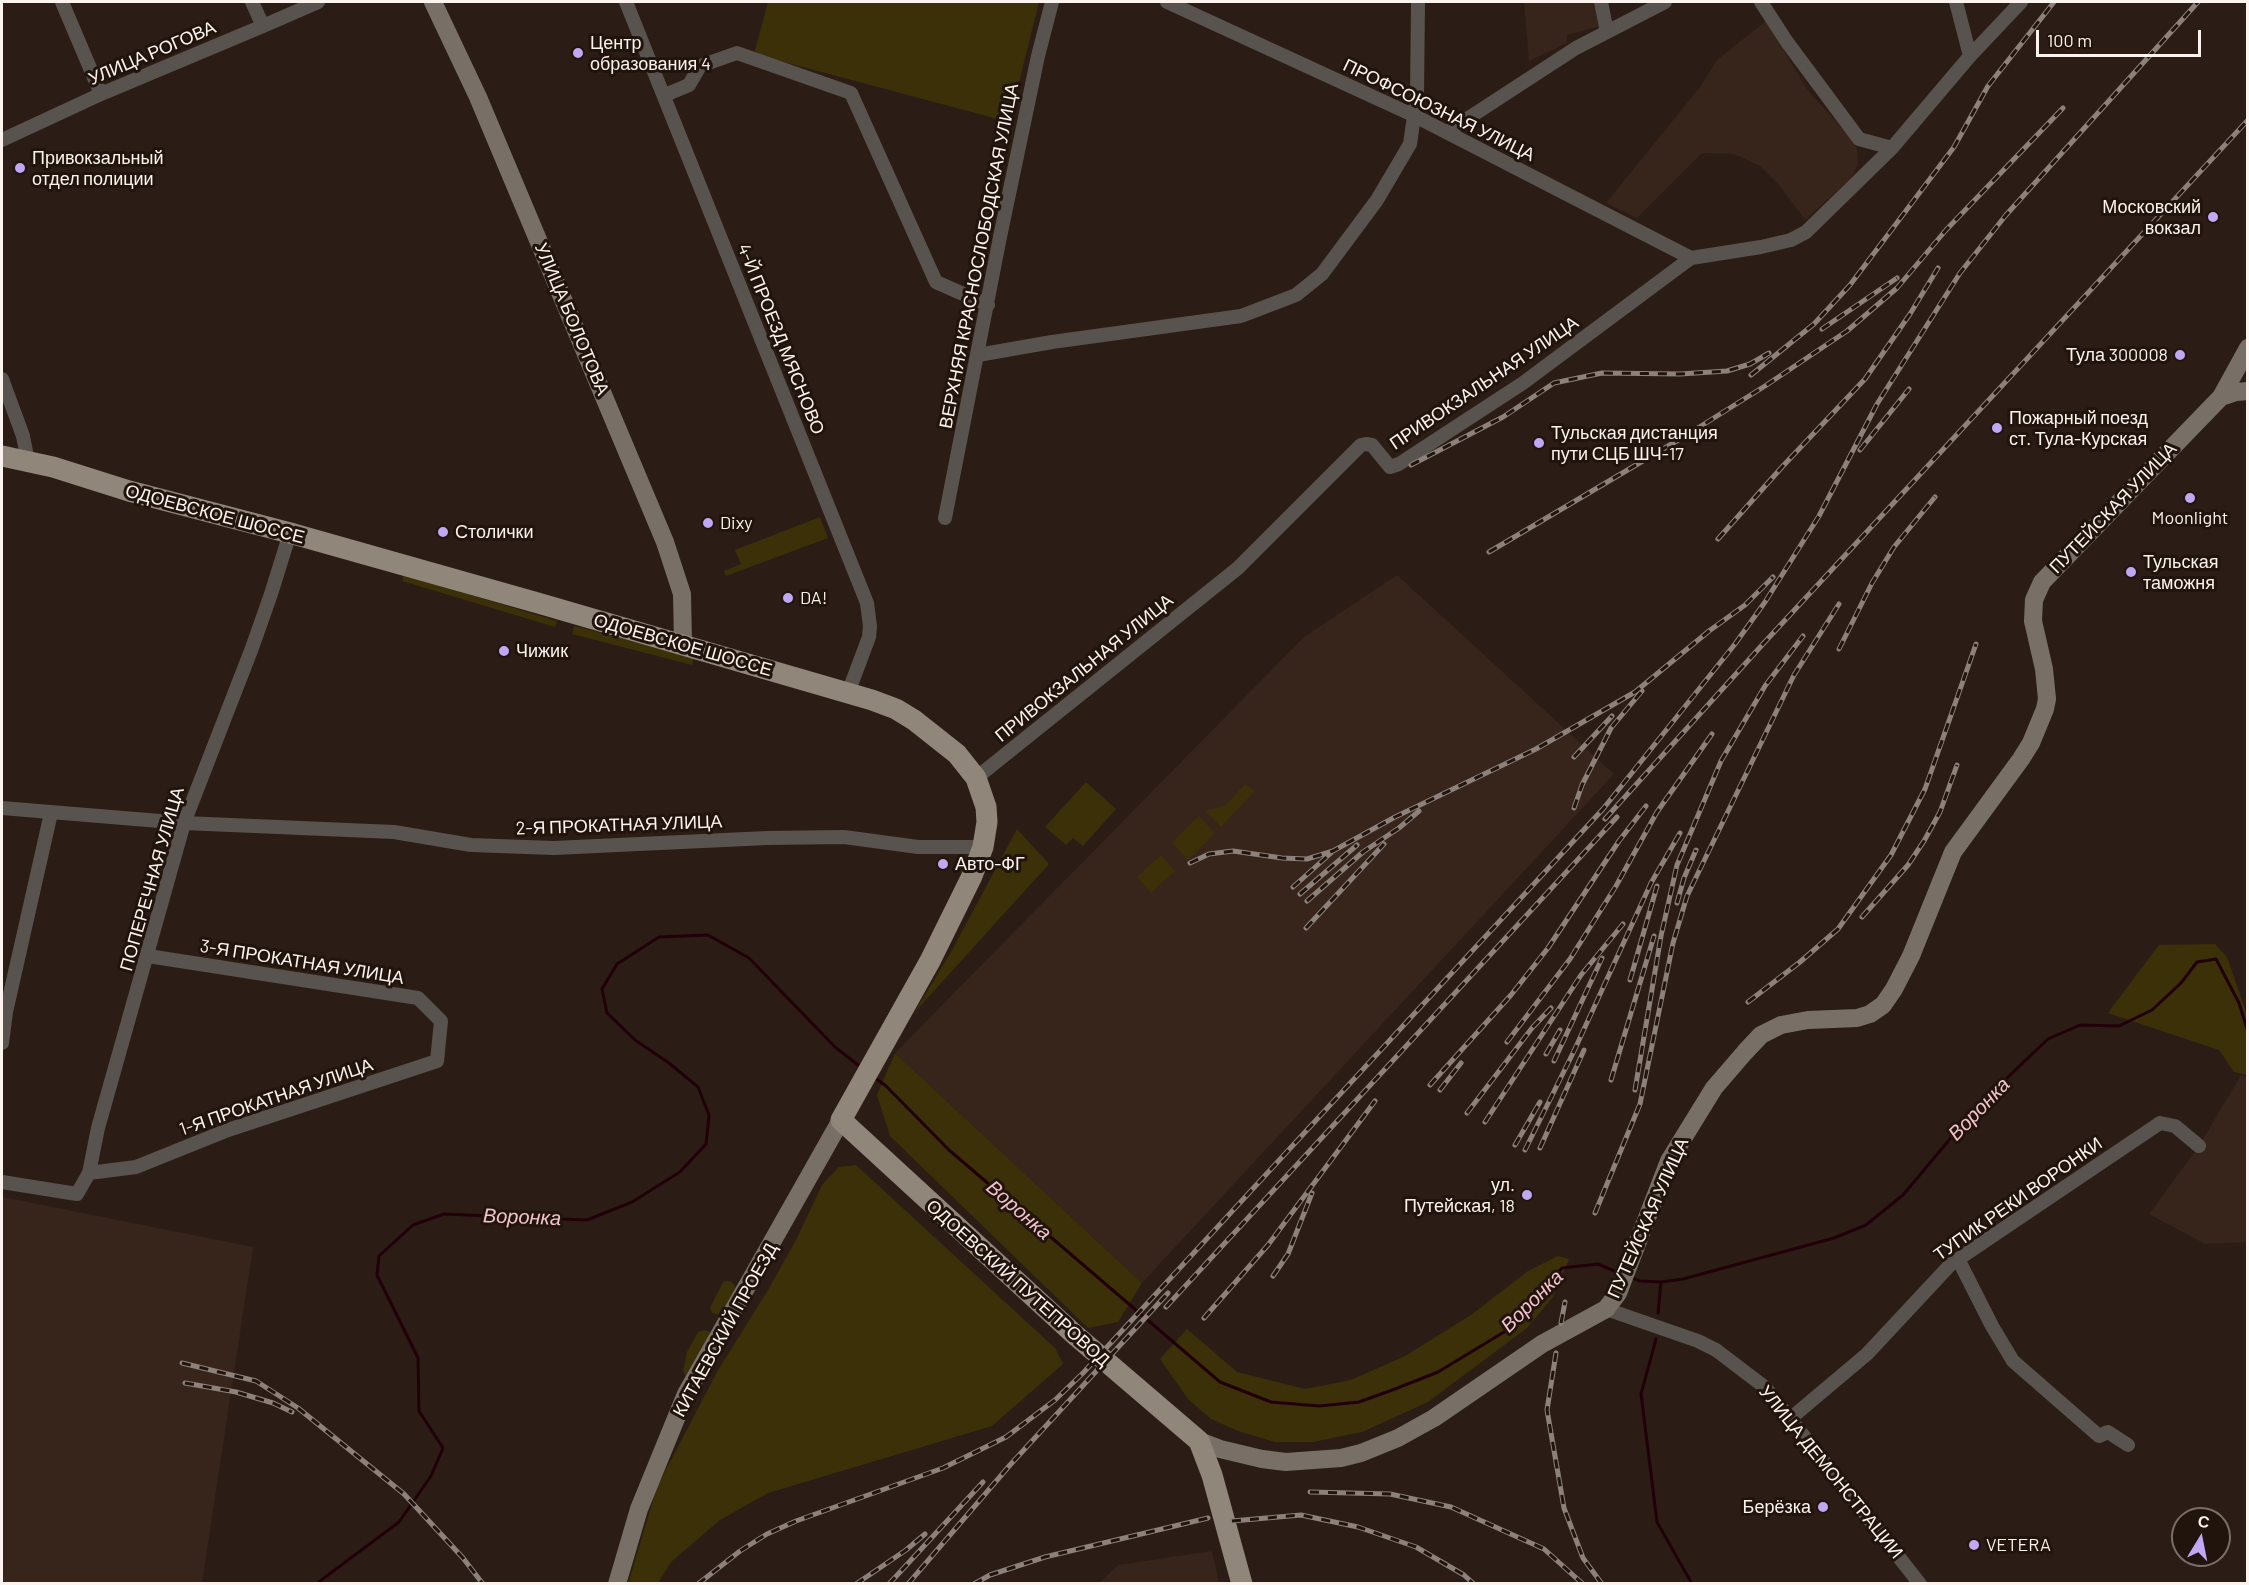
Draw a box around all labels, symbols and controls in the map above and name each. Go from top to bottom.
street label: УЛИЦА РОГОВА [85,16,219,90]
scale bar [2039,18,2204,56]
text: 100 m [2047,29,2092,51]
place label: Центр образования 4 [590,32,711,74]
marker: Центр образования 4 [571,46,585,60]
street label: ПРОФСОЮЗНАЯ УЛИЦА [1340,54,1538,166]
street label: ВЕРХНЯЯ КРАСНОСЛОБОДСКАЯ УЛИЦА [935,82,1023,430]
place label: Привокзальный отдел полиции [32,147,164,190]
marker: Привокзальный отдел полиции [13,161,27,175]
place label: Московский вокзал [2102,196,2201,238]
marker: Московский вокзал [2206,210,2220,224]
street label: УЛИЦА БОЛОТОВА [530,240,614,398]
street label: 4-Й ПРОЕЗД МЯСНОВО [733,240,829,438]
street label: ПРИВОКЗАЛЬНАЯ УЛИЦА [1386,312,1582,454]
place label: Тула 300008 [2066,344,2168,366]
marker: Тула 300008 [2173,348,2187,362]
place label: Пожарный поезд ст. Тула-Курская [2009,407,2148,450]
marker: Пожарный поезд ст. Тула-Курская [1990,421,2004,435]
place label: Тульская дистанция пути СЦБ ШЧ-17 [1551,422,1718,464]
marker: Тульская дистанция пути СЦБ ШЧ-17 [1532,436,1546,450]
street label: ПУТЕЙСКАЯ УЛИЦА [2045,438,2181,578]
street label: ОДОЕВСКОЕ ШОССЕ [123,480,307,548]
marker: Moonlight [2183,491,2197,505]
place label: Moonlight [2152,507,2228,529]
place label: Dixy [720,512,753,534]
marker: Dixy [701,516,715,530]
place label: Столички [455,521,534,543]
marker: Столички [436,525,450,539]
place label: Тульская таможня [2143,551,2218,594]
marker: Тульская таможня [2124,565,2138,579]
place label: DA! [800,587,827,609]
street label: ПРИВОКЗАЛЬНАЯ УЛИЦА [991,589,1177,747]
marker: DA! [781,591,795,605]
street label: ОДОЕВСКОЕ ШОССЕ [591,609,775,681]
place label: Чижик [516,640,568,662]
marker: Чижик [497,644,511,658]
street label: ПОПЕРЕЧНАЯ УЛИЦА [115,785,189,973]
street label: 2-Я ПРОКАТНАЯ УЛИЦА [515,811,723,839]
place label: Авто-ФГ [955,853,1025,875]
marker: Авто-ФГ [936,857,950,871]
street label: 3-Я ПРОКАТНАЯ УЛИЦА [199,935,405,989]
street label: 1-Я ПРОКАТНАЯ УЛИЦА [176,1054,376,1140]
water label: Воронка [1943,1073,2015,1145]
street label: ТУПИК РЕКИ ВОРОНКИ [1930,1133,2106,1265]
street label: ПУТЕЙСКАЯ УЛИЦА [1603,1134,1693,1302]
place label: ул. Путейская, 18 [1404,1174,1515,1216]
water label: Воронка [982,1175,1056,1245]
marker: ул. Путейская, 18 [1520,1188,1534,1202]
street label: ОДОЕВСКИЙ ПУТЕПРОВОД [922,1195,1114,1371]
water label: Воронка [482,1204,562,1230]
street label: КИТАЕВСКИЙ ПРОЕЗД [668,1239,782,1421]
water label: Воронка [1496,1265,1568,1337]
street label: УЛИЦА ДЕМОНСТРАЦИИ [1755,1381,1907,1563]
place label: Берёзка [1743,1496,1811,1518]
marker: Берёзка [1816,1500,1830,1514]
north arrow [2171,1507,2231,1567]
text: С [2197,1510,2211,1531]
place label: VETERA [1986,1534,2051,1556]
marker: VETERA [1967,1538,1981,1552]

